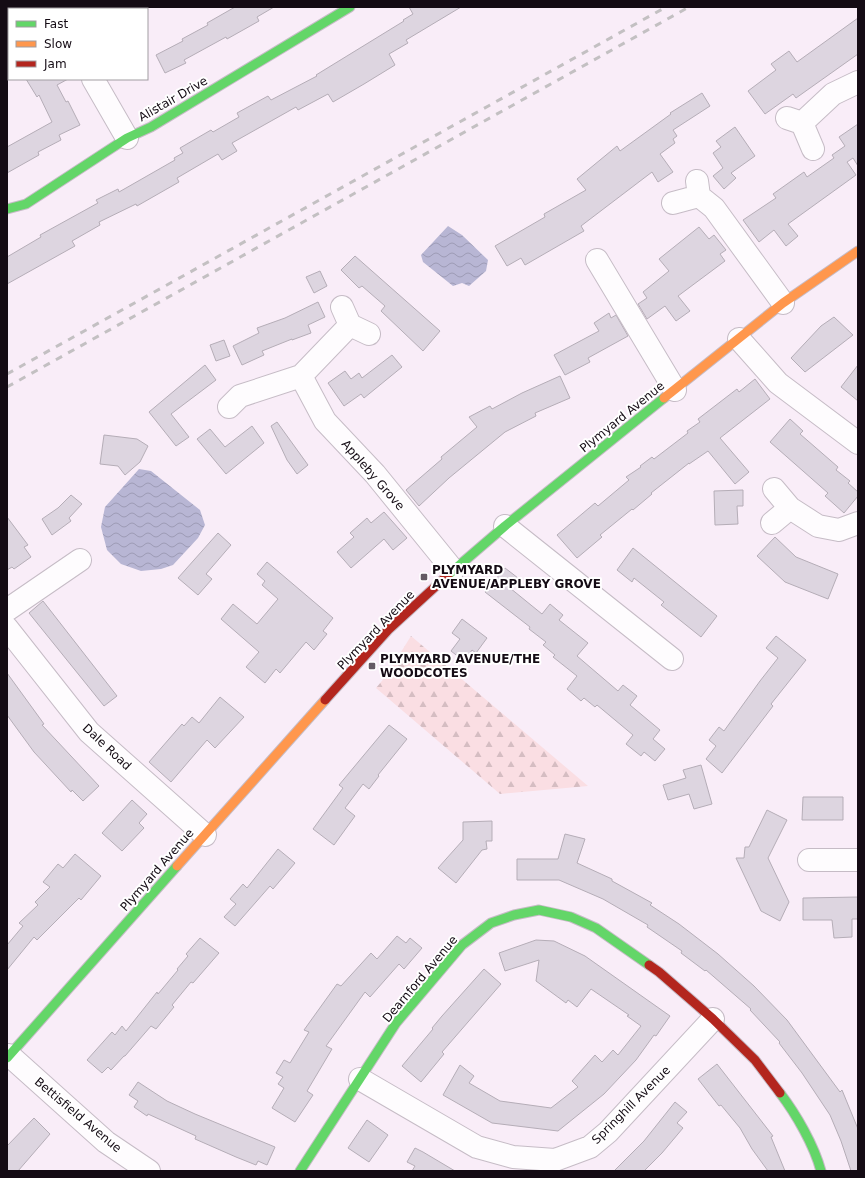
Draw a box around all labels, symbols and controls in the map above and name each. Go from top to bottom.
legend [8,8,148,80]
text: Fast [44,17,68,31]
text: Slow [44,37,72,51]
text: Jam [43,57,67,71]
street label: Alistair Drive [136,74,210,124]
street label: Plymyard Avenue [577,379,667,455]
street label: Appleby Grove [339,437,407,513]
place label: PLYMYARD AVENUE/APPLEBY GROVE [432,563,601,591]
marker: PLYMYARD AVENUE/APPLEBY GROVE [419,572,429,582]
street label: Plymyard Avenue [335,588,417,672]
place label: PLYMYARD AVENUE/THE WOODCOTES [380,652,540,680]
marker: PLYMYARD AVENUE/THE WOODCOTES [367,661,377,671]
street label: Dale Road [80,721,134,773]
street label: Plymyard Avenue [117,826,197,914]
street label: Dearnford Avenue [380,933,460,1025]
street label: Springhill Avenue [589,1063,673,1147]
street label: Bettisfield Avenue [32,1075,124,1155]

